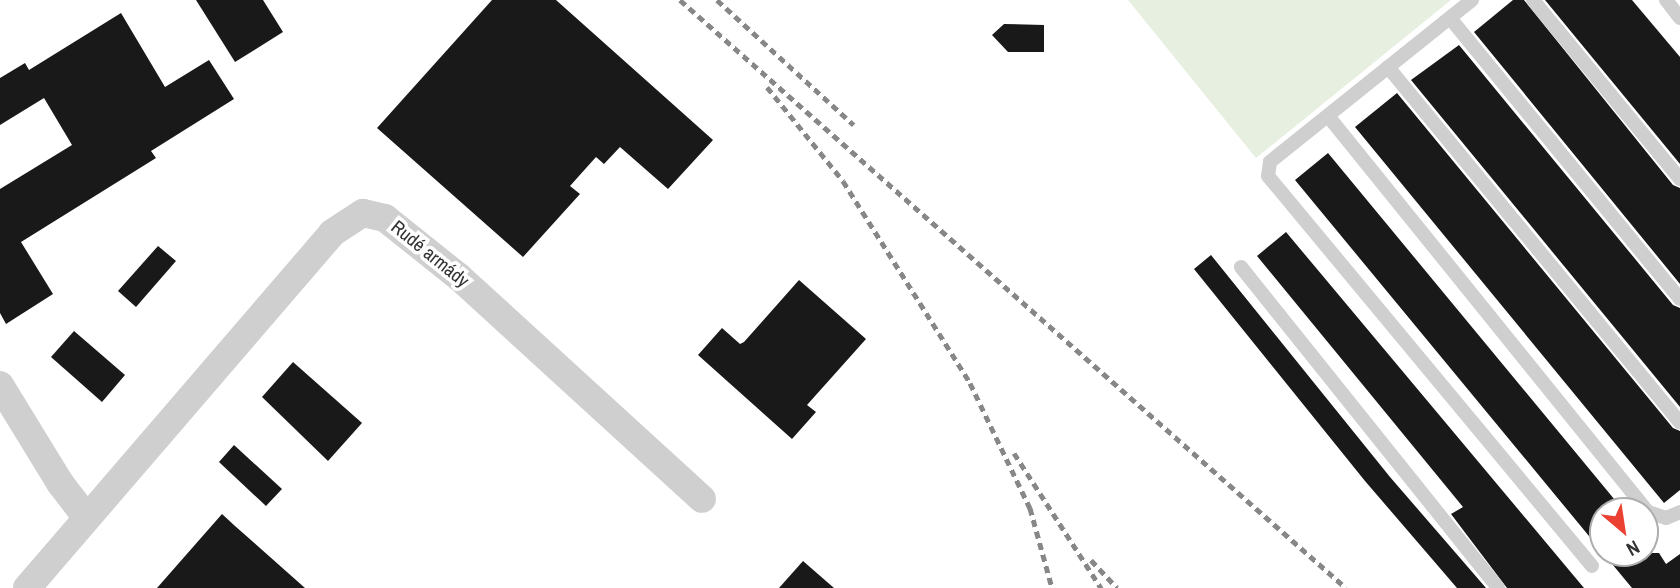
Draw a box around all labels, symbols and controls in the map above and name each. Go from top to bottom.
street label: Rudé armády [386,216,474,292]
north arrow [1589,497,1659,567]
text: N [1622,535,1644,563]

